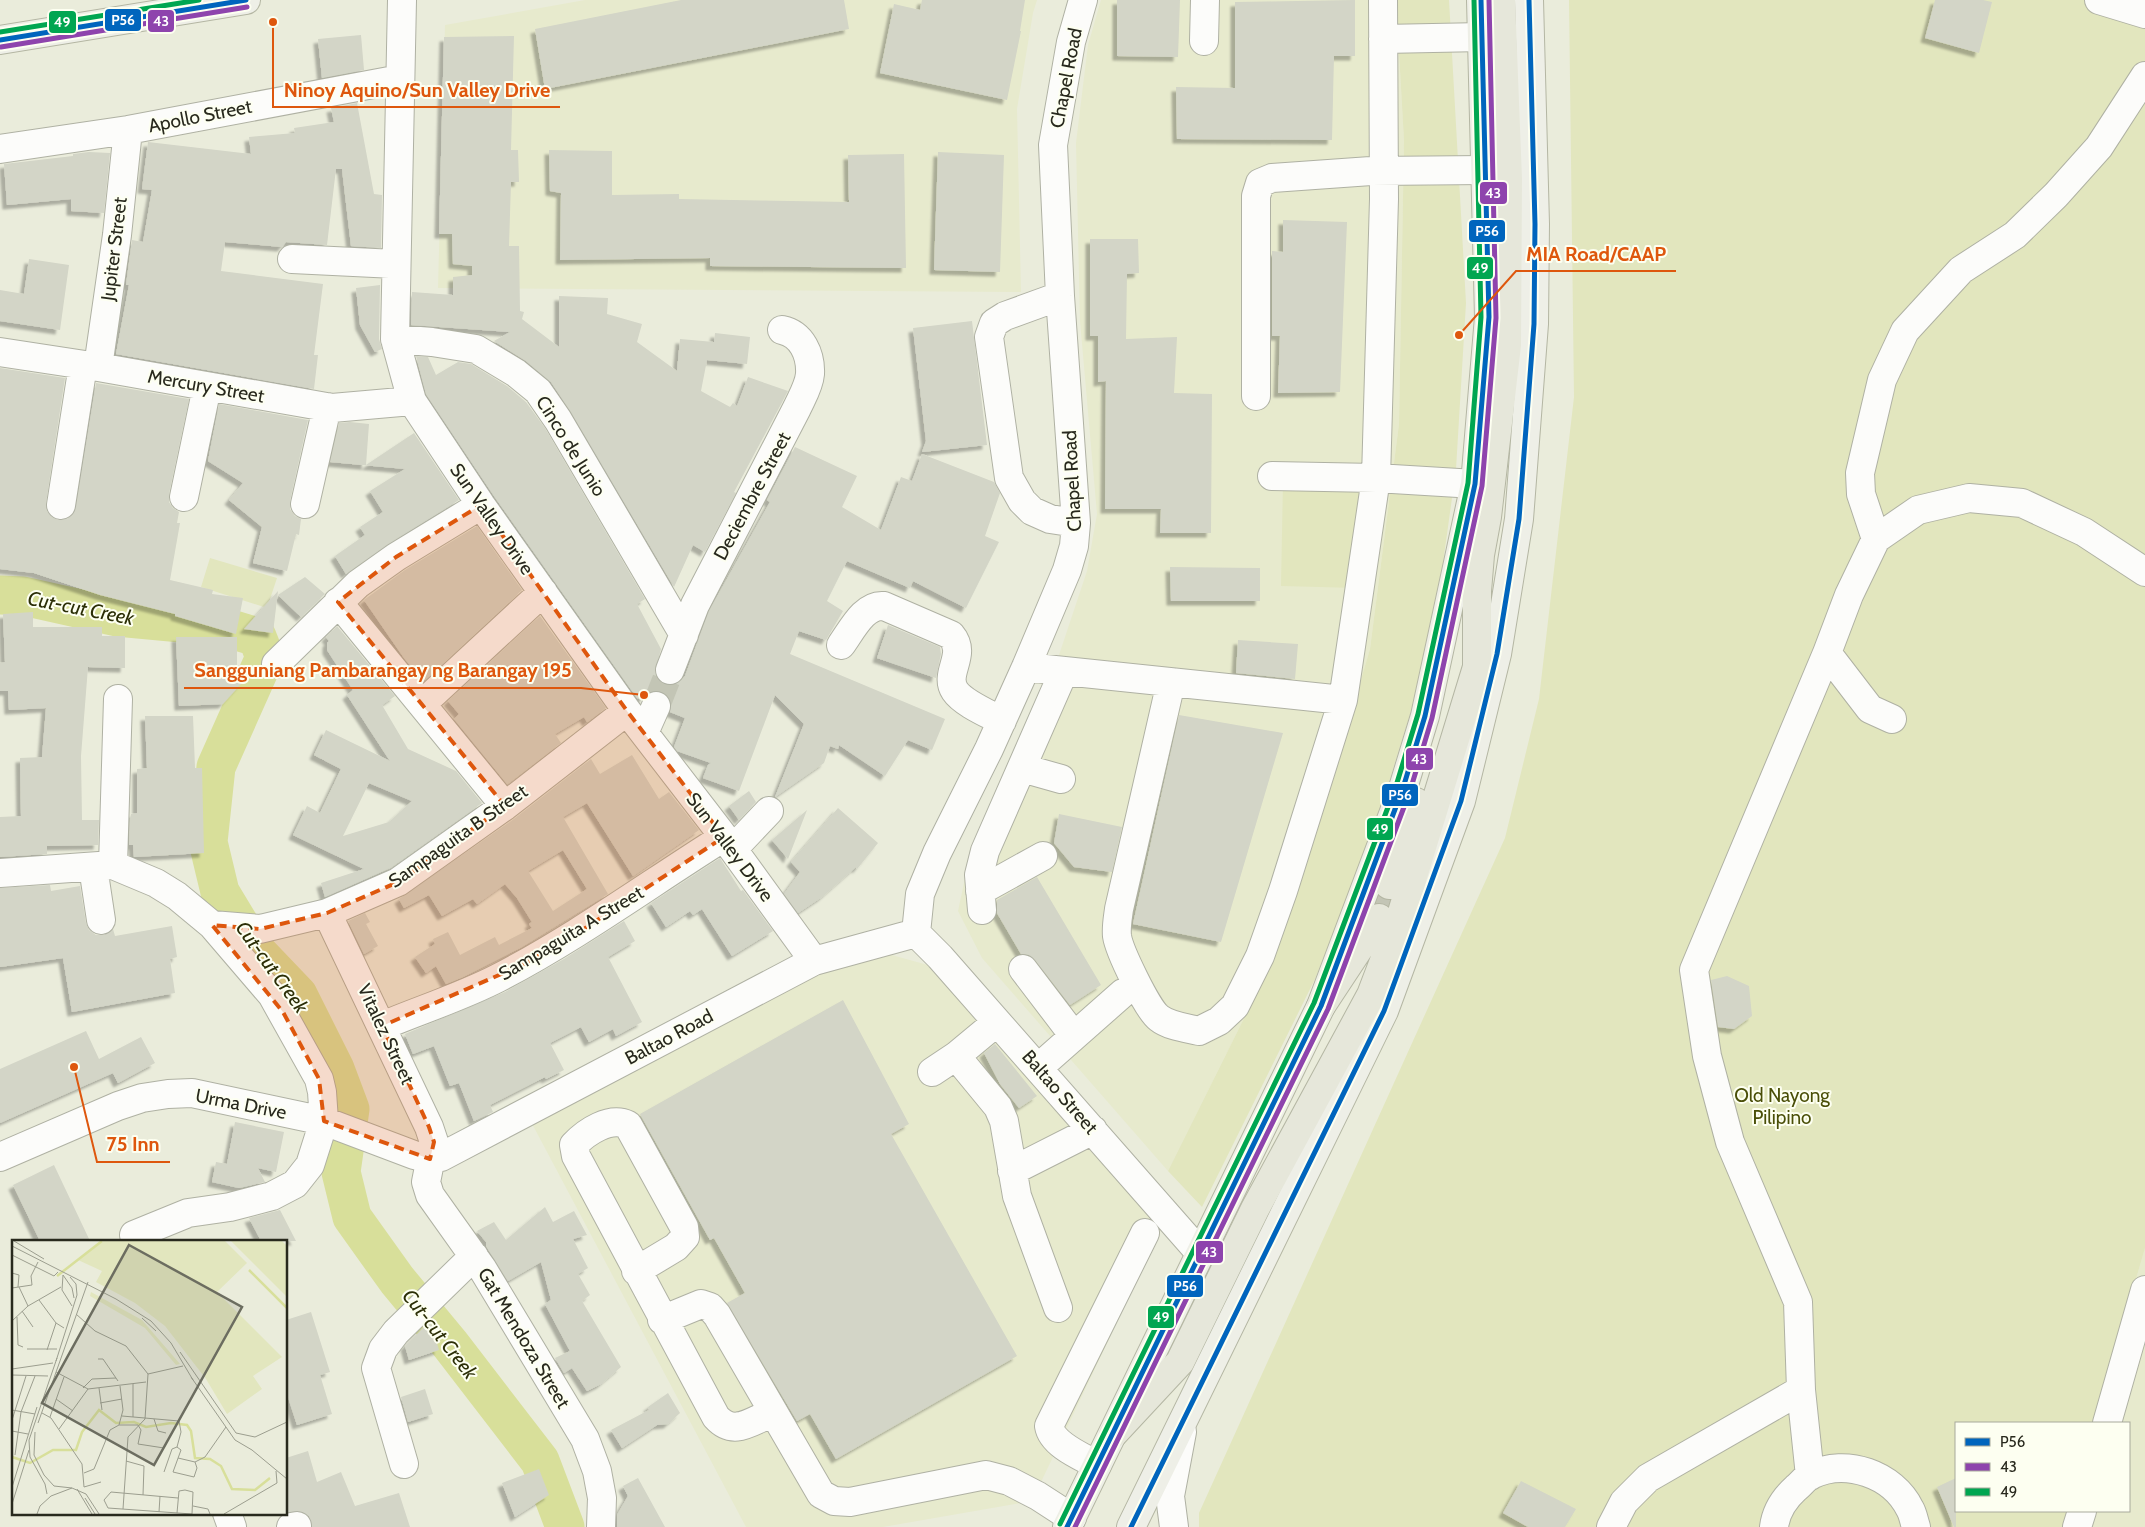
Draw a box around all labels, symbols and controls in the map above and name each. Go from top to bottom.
line badge: P56 [104,8,142,32]
line badge: 43 [147,9,175,33]
line badge: 49 [48,10,77,34]
text: P56 [111,11,135,29]
text: 43 [153,12,169,30]
text: 49 [54,13,70,31]
street label: Chapel Road [1045,26,1087,130]
callout: Ninoy Aquino/Sun Valley Drive [273,72,560,107]
text: Ninoy Aquino/Sun Valley Drive [284,78,550,102]
street label: Apollo Street [146,95,254,137]
line badge: 43 [1479,181,1508,205]
text: 43 [1485,184,1501,202]
street label: Jupiter Street [96,195,132,303]
line badge: P56 [1468,219,1506,243]
text: P56 [1475,222,1499,240]
callout: MIA Road/CAAP [1516,236,1676,271]
text: MIA Road/CAAP [1526,242,1666,266]
line badge: 49 [1466,256,1494,280]
text: 49 [1472,259,1488,277]
street label: Mercury Street [146,364,267,408]
street label: Cinco de Junio [531,391,611,501]
street label: Deciembre Street [709,428,796,564]
street label: Chapel Road [1058,430,1086,532]
street label: Sun Valley Drive [445,459,539,579]
water label: Cut-cut Creek [26,586,137,630]
callout: Sangguniang Pambarangay ng Barangay 195 [184,653,581,688]
text: Sangguniang Pambarangay ng Barangay 195 [194,658,572,682]
line badge: 43 [1405,747,1434,771]
text: 43 [1411,750,1427,768]
street label: Sampaguita B Street [384,779,532,893]
line badge: P56 [1381,783,1419,807]
text: P56 [1388,786,1412,804]
street label: Sun Valley Drive [681,788,779,906]
line badge: 49 [1366,817,1394,841]
text: 49 [1372,820,1388,838]
street label: Sampaguita A Street [495,880,648,985]
water label: Cut-cut Creek [231,916,314,1019]
street label: Vitalez Street [353,980,420,1088]
street label: Baltao Road [621,1004,717,1070]
street label: Baltao Street [1017,1045,1103,1139]
street label: Urma Drive [194,1084,289,1124]
park label: Old Nayong Pilipino [1734,1084,1830,1129]
callout: 75 Inn [97,1127,170,1162]
text: 75 Inn [107,1132,159,1156]
inset map [12,1240,288,1514]
line badge: 43 [1195,1240,1224,1264]
text: 43 [1201,1243,1217,1261]
street label: Gat Mendoza Street [473,1264,575,1413]
line badge: P56 [1166,1274,1204,1298]
text: P56 [1173,1277,1197,1295]
water label: Cut-cut Creek [397,1284,483,1385]
line badge: 49 [1147,1305,1175,1329]
text: 49 [1153,1308,1169,1326]
legend [1955,1422,2130,1512]
text: P56 [2000,1433,2025,1451]
text: 43 [2000,1458,2017,1476]
text: 49 [2000,1483,2017,1501]

